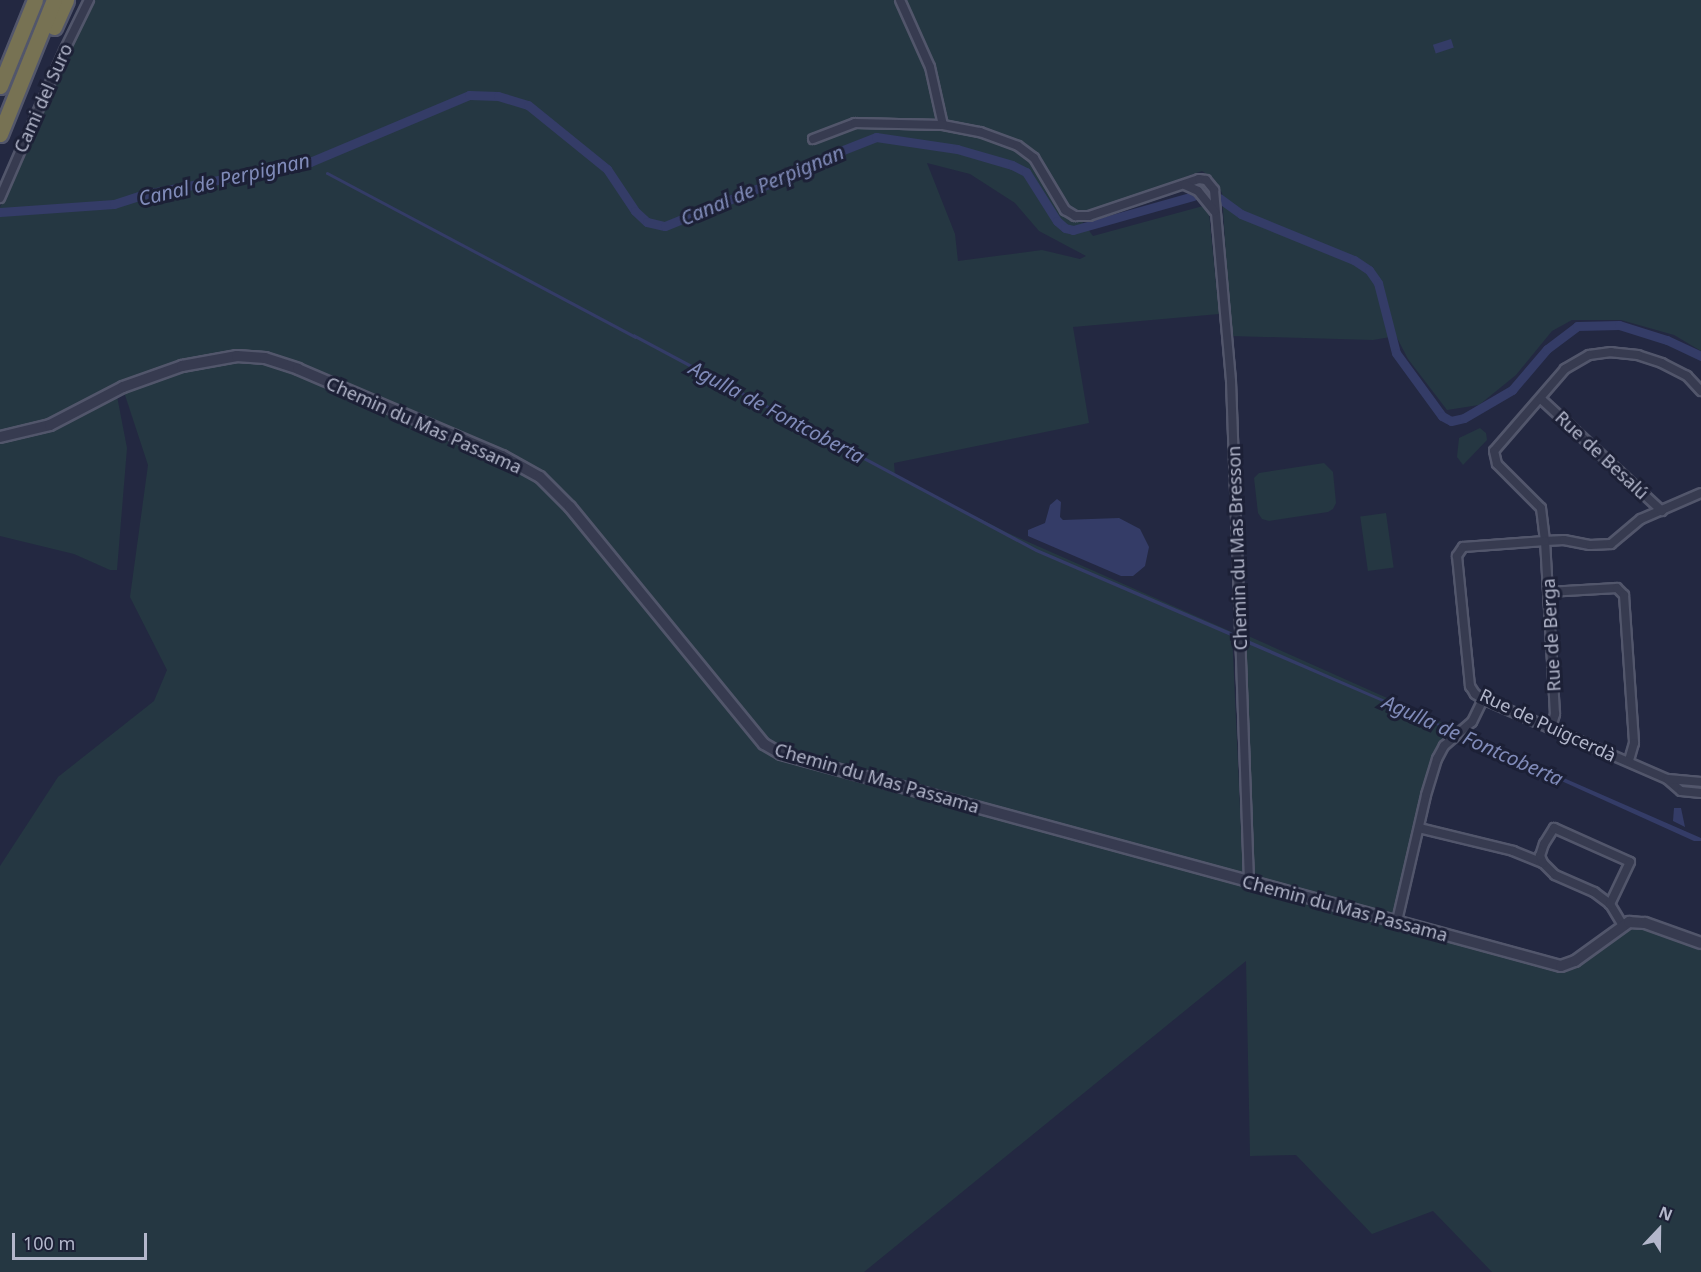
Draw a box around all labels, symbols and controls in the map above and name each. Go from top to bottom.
street label: Cami del Suro [9,40,77,156]
water label: Canal de Perpignan [677,140,847,230]
water label: Canal de Perpignan [136,148,312,210]
water label: Agulla de Fontcoberta [685,356,869,468]
street label: Chemin du Mas Passama [323,372,525,478]
street label: Rue de Besalú [1551,406,1653,504]
street label: Chemin du Mas Bresson [1223,445,1251,651]
street label: Rue de Berga [1537,578,1565,692]
street label: Rue de Puigcerdà [1476,684,1620,766]
water label: Agulla de Fontcoberta [1379,689,1567,791]
street label: Chemin du Mas Passama [772,738,982,818]
street label: Chemin du Mas Passama [1240,870,1450,946]
north arrow [1629,1200,1689,1260]
text: N [1656,1201,1676,1226]
scale bar [15,1221,150,1259]
text: 100 m [23,1231,75,1255]

